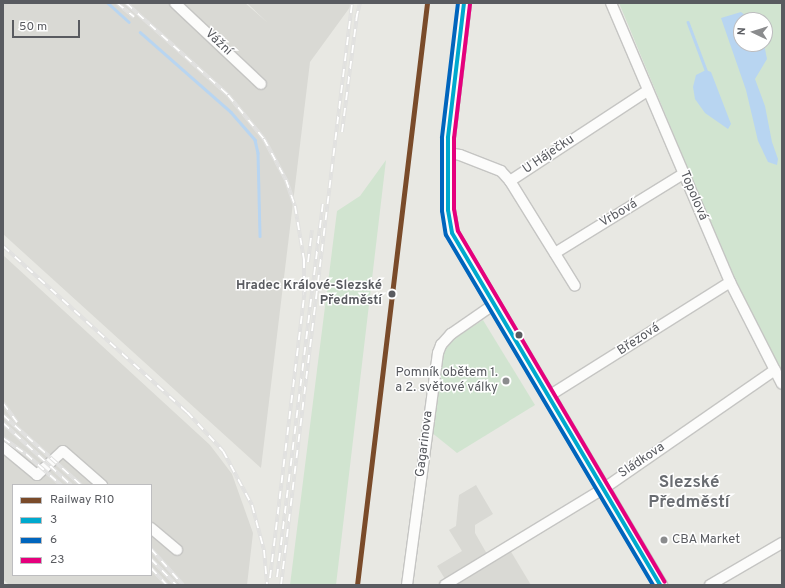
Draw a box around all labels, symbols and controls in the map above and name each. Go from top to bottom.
scale bar [14,12,82,38]
north arrow [733,12,773,52]
text: 50 m [19,19,47,35]
street label: Vážní [201,27,235,59]
text: N [735,27,749,36]
street label: U Háječku [520,132,578,178]
street label: Topolová [676,169,710,223]
street label: Vrbová [597,197,641,231]
place label: Hradec Králové-Slezské Předměstí [236,279,382,310]
marker: Hradec Králové-Slezské Předměstí [385,287,399,301]
street label: Březová [615,321,663,359]
unlabelled marker [514,330,524,340]
place label: Pomník obětem 1. a 2. světové války [395,366,498,397]
marker: Pomník obětem 1. a 2. světové války [501,376,511,386]
street label: Gagarinova [413,410,437,478]
street label: Sládkova [616,440,668,482]
district label: Slezské Předměstí [648,474,730,514]
legend [12,484,152,576]
text: Railway R10 [50,492,114,508]
text: 3 [50,512,57,528]
text: 6 [50,532,57,548]
place label: CBA Market [672,532,741,548]
marker: CBA Market [659,535,669,545]
text: 23 [50,552,65,568]

